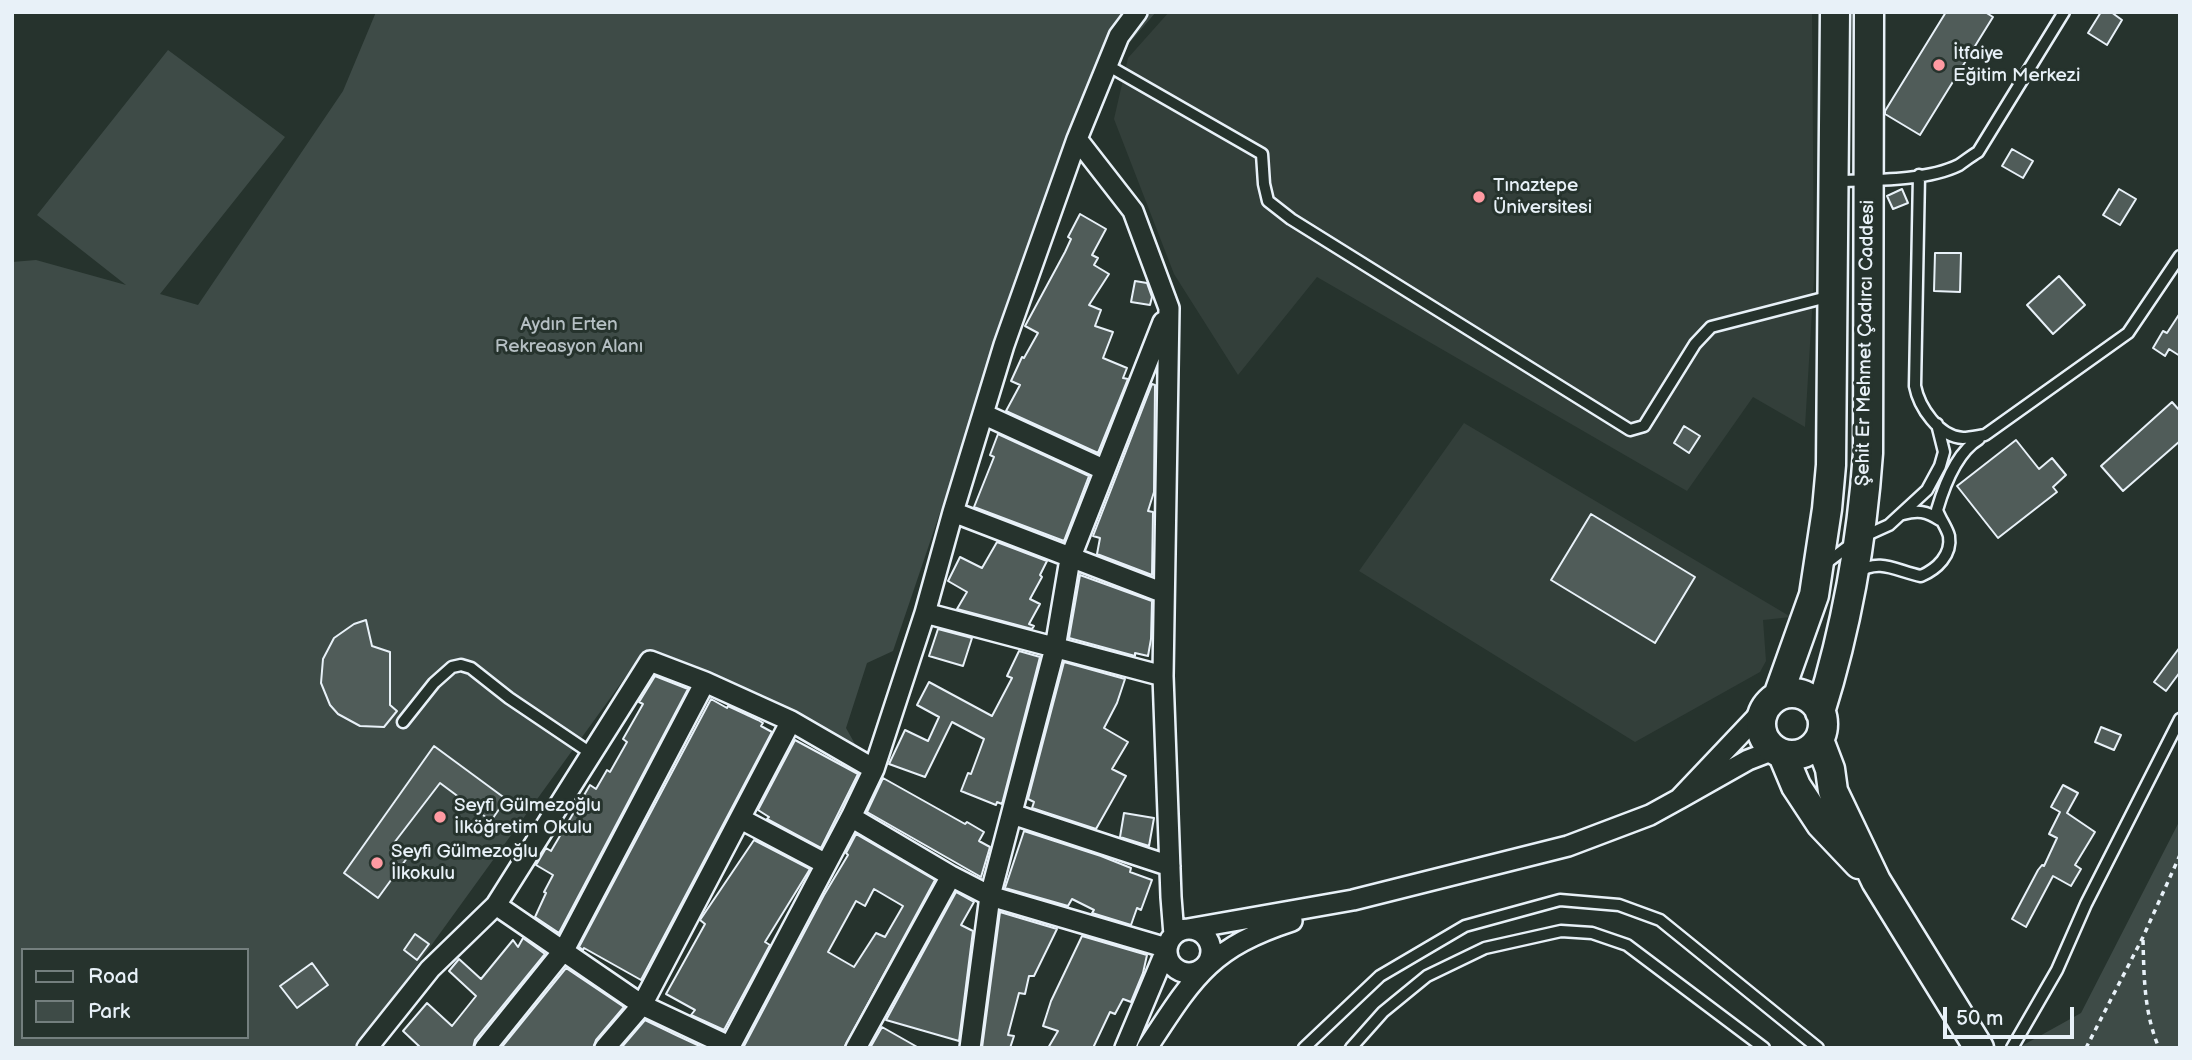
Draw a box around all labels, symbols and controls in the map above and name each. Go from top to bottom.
place label: İtfaiye Eğitim Merkezi [1953,43,2080,87]
marker: İtfaiye Eğitim Merkezi [1931,57,1947,73]
place label: Tınaztepe Üniversitesi [1493,175,1592,219]
marker: Tınaztepe Üniversitesi [1471,189,1487,205]
street label: Şehit Er Mehmet Çadırcı Caddesi [1852,200,1880,486]
park label: Aydın Erten Rekreasyon Alanı [495,314,643,358]
place label: Seyfi Gülmezoğlu İlköğretim Okulu [454,795,601,839]
marker: Seyfi Gülmezoğlu İlköğretim Okulu [432,809,448,825]
place label: Seyfi Gülmezoğlu İlkokulu [391,841,538,885]
marker: Seyfi Gülmezoğlu İlkokulu [369,855,385,871]
legend [21,948,248,1039]
text: Road [88,964,139,989]
scale bar [1947,993,2078,1038]
text: Park [88,999,130,1024]
text: 50 m [1956,1006,2003,1031]

